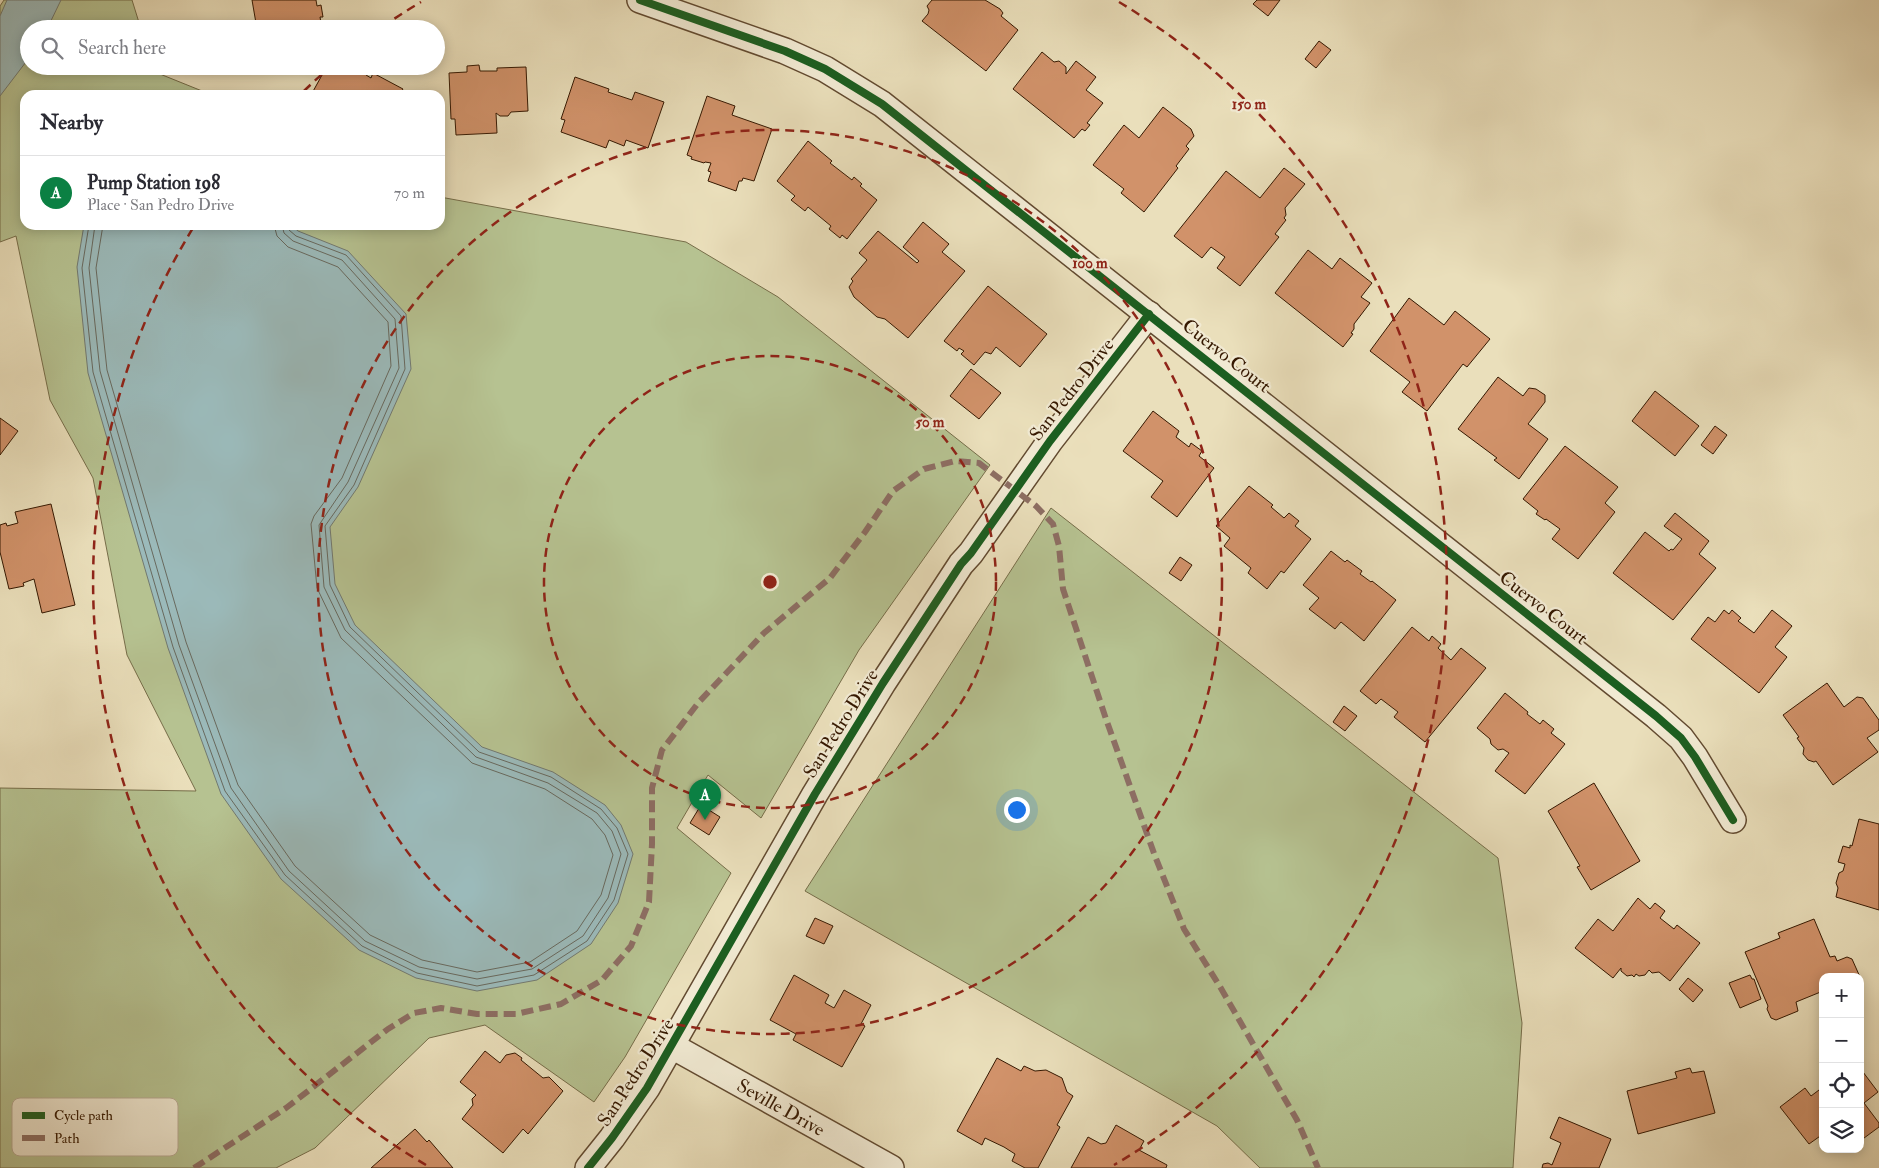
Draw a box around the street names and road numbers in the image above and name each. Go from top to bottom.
street label: Cuervo Court [1177,314,1276,398]
street label: San Pedro Drive [1024,333,1119,446]
street label: Cuervo Court [1494,566,1593,650]
street label: San Pedro Drive [798,665,884,782]
street label: San Pedro Drive [592,1014,680,1131]
street label: Seville Drive [733,1074,829,1142]

